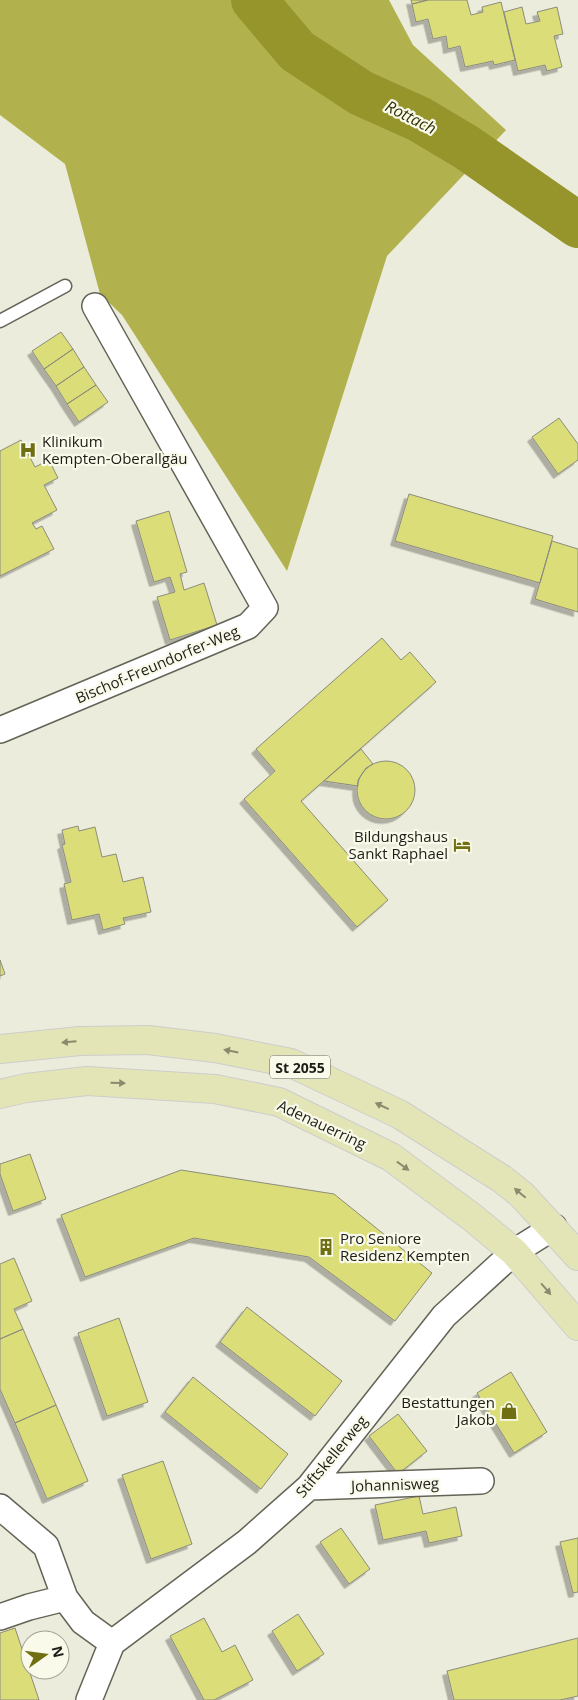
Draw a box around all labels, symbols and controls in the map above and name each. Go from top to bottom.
water label: Rottach [382,95,440,139]
place label: Klinikum Kempten-Oberallgäu [42,431,187,468]
hospital icon: Klinikum Kempten-Oberallgäu [18,440,38,460]
street label: Bischof-Freundorfer-Weg [72,620,242,708]
place label: Bildungshaus Sankt Raphael [349,826,448,863]
hotel icon: Bildungshaus Sankt Raphael [452,835,472,855]
one-way arrow [61,1038,77,1046]
one-way arrow [222,1047,238,1055]
road number: St 2055 [270,1056,330,1078]
one-way arrow [110,1079,126,1087]
street label: Adenauerring [274,1095,370,1153]
one-way arrow [375,1102,390,1111]
one-way arrow [396,1161,410,1171]
one-way arrow [514,1187,526,1199]
place label: Pro Seniore Residenz Kempten [340,1228,470,1265]
building icon: Pro Seniore Residenz Kempten [316,1237,336,1257]
one-way arrow [540,1282,552,1294]
place label: Bestattungen Jakob [401,1392,495,1429]
shop icon: Bestattungen Jakob [499,1401,519,1421]
street label: Stiftskellerweg [291,1411,371,1501]
street label: Johannisweg [349,1472,439,1496]
north arrow [20,1630,70,1680]
text: N [48,1644,69,1660]

